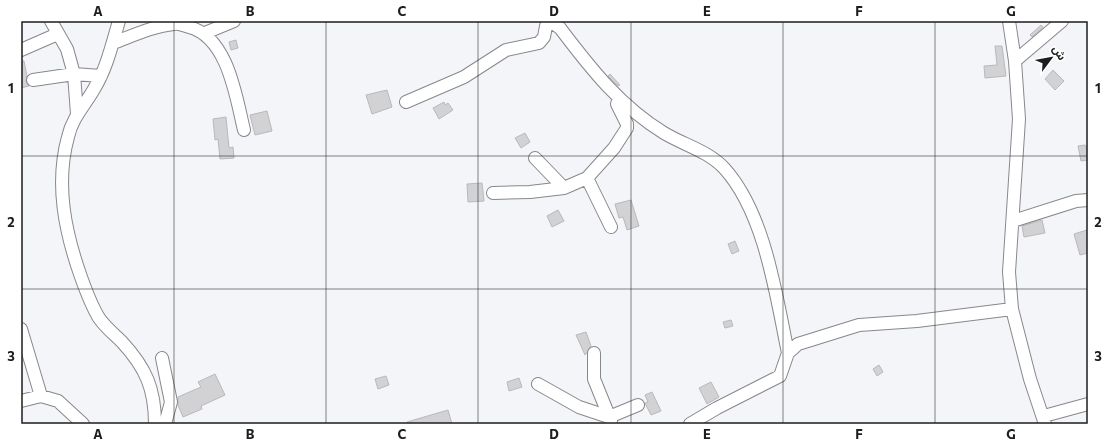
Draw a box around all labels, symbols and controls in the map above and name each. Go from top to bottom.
text: A [93,3,103,19]
text: B [246,3,255,19]
text: C [398,3,407,19]
text: D [549,3,559,19]
text: E [703,3,711,19]
text: F [855,3,863,19]
text: G [1006,3,1016,19]
north arrow [1031,38,1071,78]
text: ش [1050,43,1069,63]
text: 1 [8,80,14,96]
text: 1 [1095,80,1101,96]
text: 2 [7,214,15,230]
text: 2 [1094,214,1102,230]
text: 3 [7,348,15,364]
text: 3 [1094,348,1102,364]
text: A [93,426,103,442]
text: B [246,426,255,442]
text: C [398,426,407,442]
text: D [549,426,559,442]
text: E [703,426,711,442]
text: F [855,426,863,442]
text: G [1006,426,1016,442]

